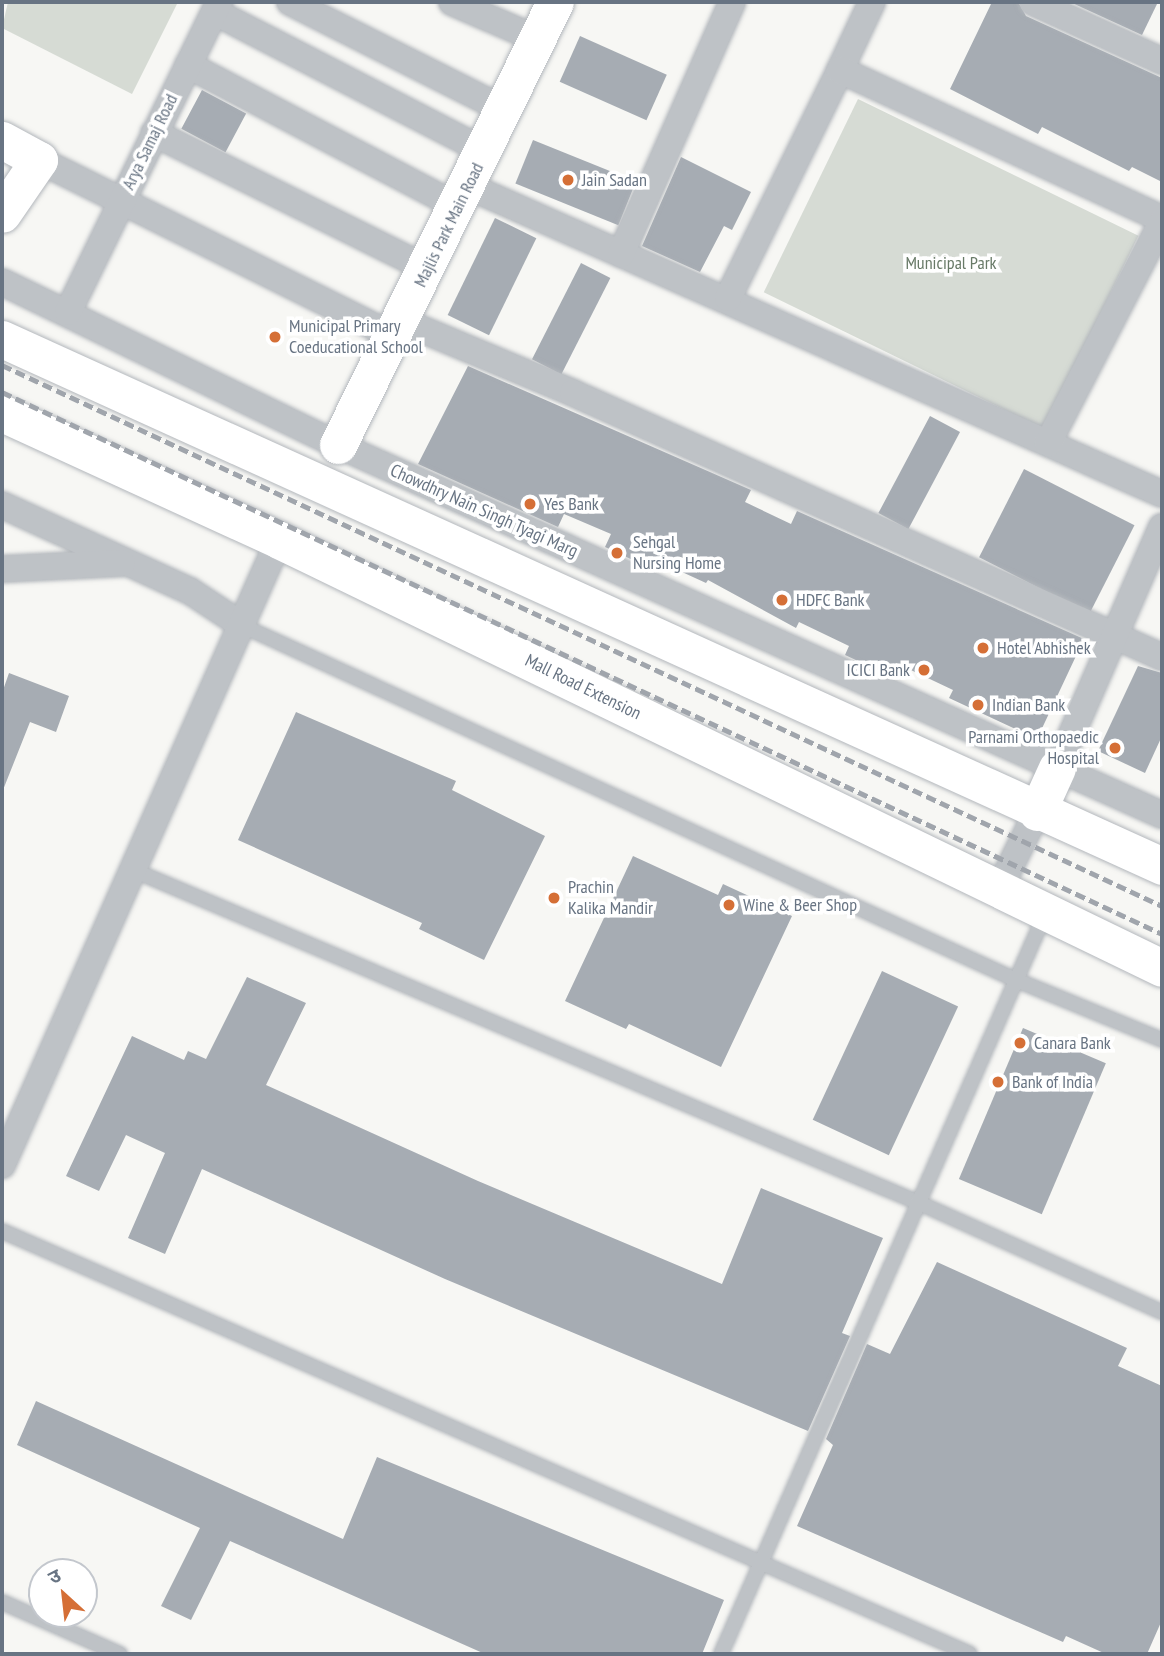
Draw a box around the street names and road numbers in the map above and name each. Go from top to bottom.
street label: Arya Samaj Road [118,91,182,193]
street label: Majlis Park Main Road [409,159,489,291]
street label: Chowdhry Nain Singh Tyagi Marg [386,460,582,562]
street label: Mall Road Extension [521,650,645,724]

